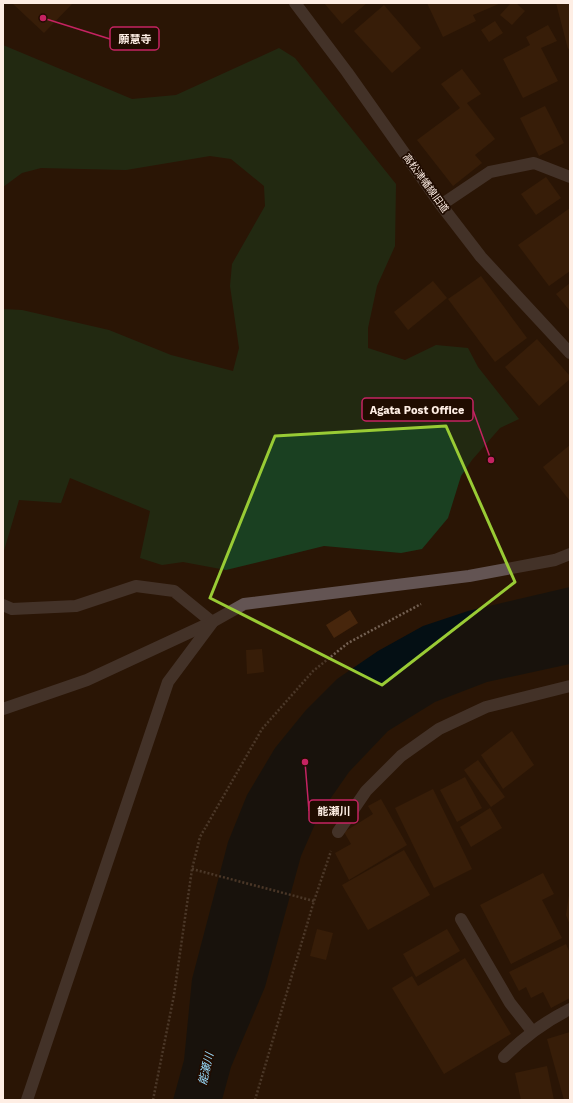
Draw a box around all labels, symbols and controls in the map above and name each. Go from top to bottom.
callout: 願慧寺 [110,27,159,50]
text: 願慧寺 [119,33,152,46]
street label: 高松津幡線旧道 [401,151,451,215]
callout: Agata Post Office [362,398,473,421]
text: Agata Post Office [370,404,464,417]
callout: 能瀬川 [309,800,358,823]
text: 能瀬川 [318,805,351,818]
water label: 能瀬川 [196,1050,216,1087]

